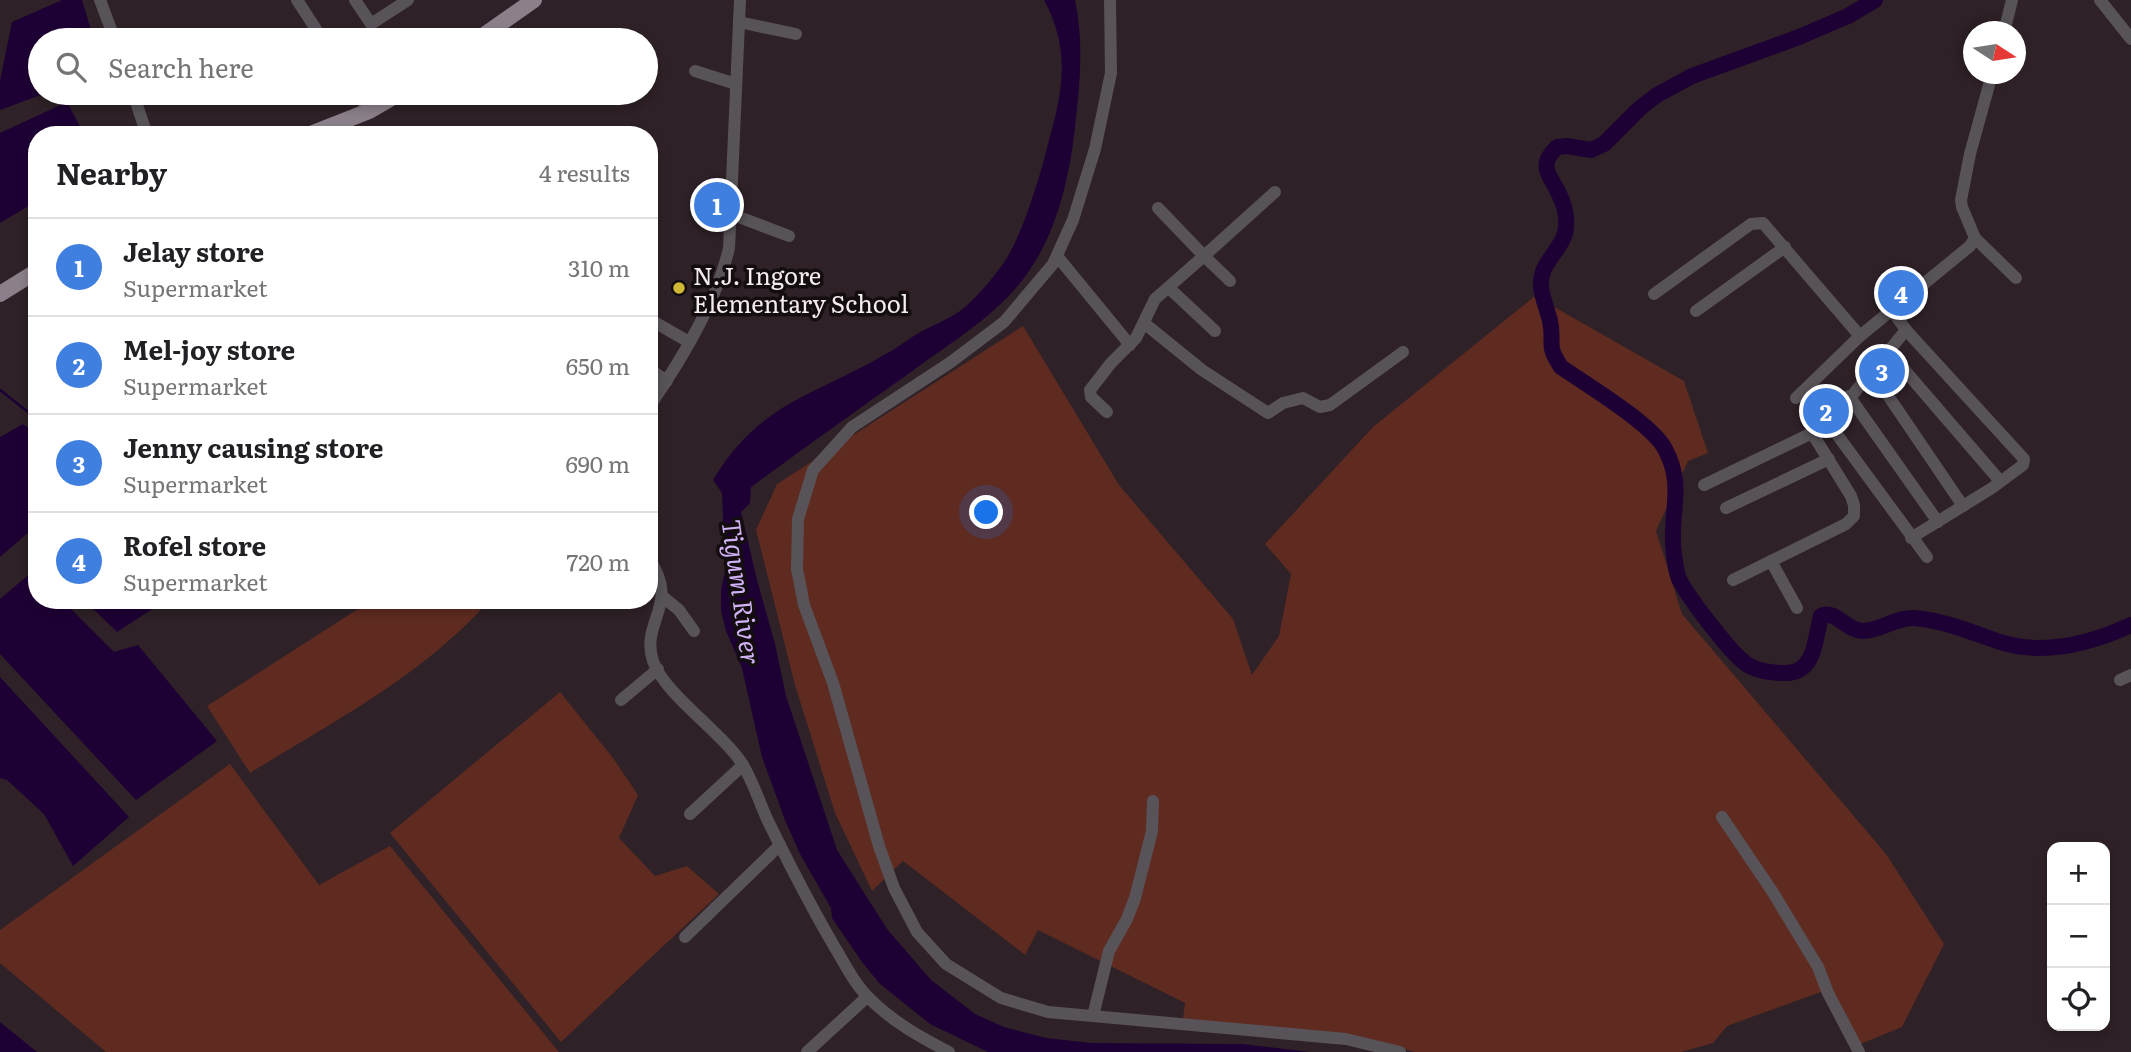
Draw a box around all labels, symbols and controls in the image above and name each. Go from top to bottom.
north arrow [1963,21,2026,84]
search box [28,28,658,105]
text: Search here [108,47,254,86]
icon: search [52,48,90,86]
text: Nearby [56,150,167,194]
text: 4 results [539,155,630,189]
pin: 1 [694,179,740,231]
text: Jelay store [123,231,264,270]
text: 1 [74,250,84,284]
text: 310 m [568,250,630,284]
place label: N.J. Ingore Elementary School [693,257,909,320]
pin: 4 [1878,267,1924,319]
text: Supermarket [123,270,267,304]
marker: N.J. Ingore Elementary School [671,280,687,296]
text: Mel-joy store [123,329,295,368]
pin: 3 [1859,345,1905,397]
text: 2 [73,348,85,382]
text: 650 m [566,348,630,382]
text: Supermarket [123,368,267,402]
pin: 2 [1803,385,1849,437]
text: Jenny causing store [123,427,383,466]
text: 3 [73,446,85,480]
text: 690 m [565,446,630,480]
text: Supermarket [123,466,267,500]
your location [969,495,1003,529]
water label: Tigum River [714,517,772,667]
text: Rofel store [123,525,266,564]
text: 4 [72,544,86,578]
text: 720 m [566,544,630,578]
text: Supermarket [123,564,267,598]
map controls [2047,842,2110,1031]
button: + [2047,842,2110,905]
button: − [2047,905,2110,968]
button: locate [2047,968,2110,1031]

